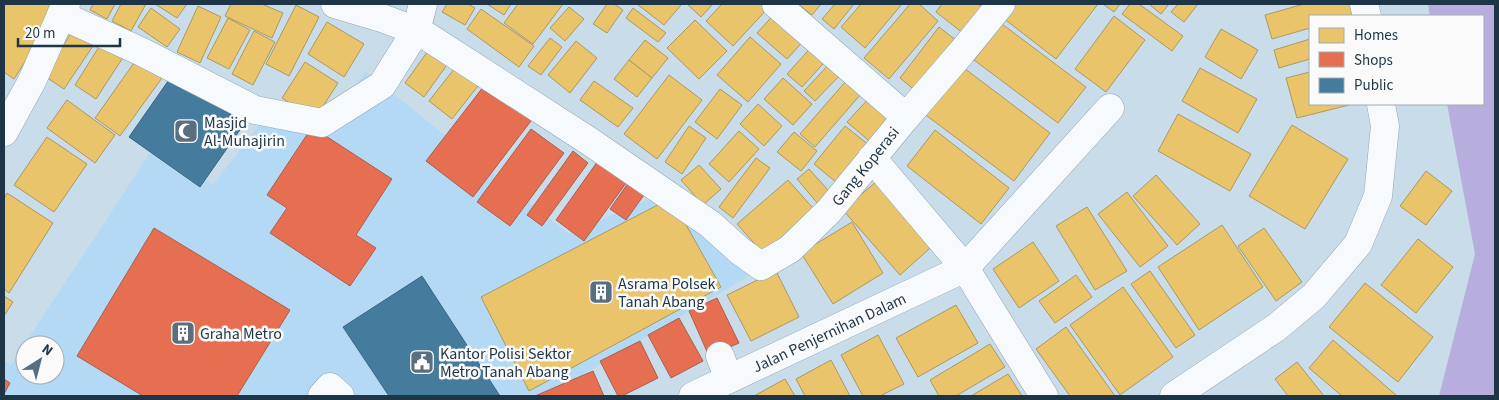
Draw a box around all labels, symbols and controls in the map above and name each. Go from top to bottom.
scale bar [18,15,120,47]
legend [1309,15,1484,105]
text: 20 m [25,23,55,44]
text: Homes [1354,25,1398,46]
text: Shops [1354,50,1393,71]
text: Public [1354,75,1393,96]
place label: Masjid Al-Muhajirin [204,112,285,152]
mosque icon: Masjid Al-Muhajirin [173,118,199,144]
street label: Gang Koperasi [827,122,905,211]
place label: Asrama Polsek Tanah Abang [618,273,716,313]
building icon: Asrama Polsek Tanah Abang [588,279,614,305]
street label: Jalan Penjernihan Dalam [749,288,910,378]
building icon: Graha Metro [170,320,196,346]
place label: Graha Metro [200,323,282,345]
north arrow [15,335,65,385]
text: N [37,339,57,361]
place label: Kantor Polisi Sektor Metro Tanah Abang [440,343,572,383]
public building icon: Kantor Polisi Sektor Metro Tanah Abang [409,349,435,375]

